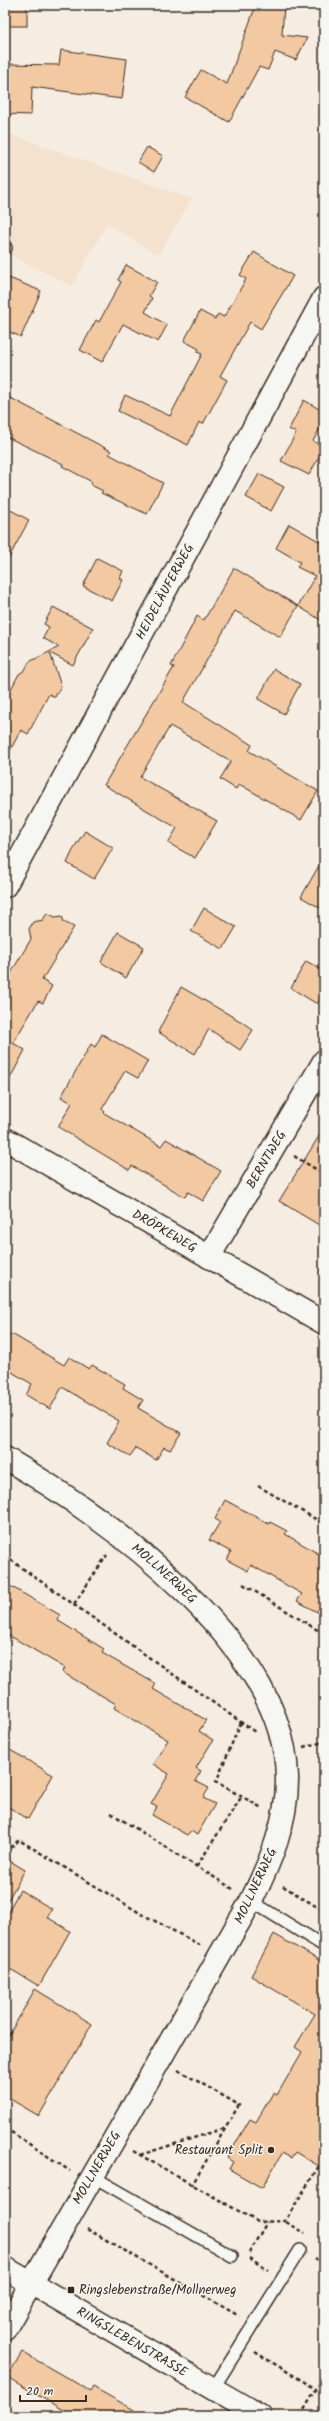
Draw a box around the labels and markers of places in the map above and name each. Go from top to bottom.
place label: Restaurant Split [175,2140,264,2161]
marker: Restaurant Split [266,2145,276,2155]
place label: Ringslebenstraße/Mollnerweg [79,2280,236,2301]
marker: Ringslebenstraße/Mollnerweg [66,2285,76,2295]

